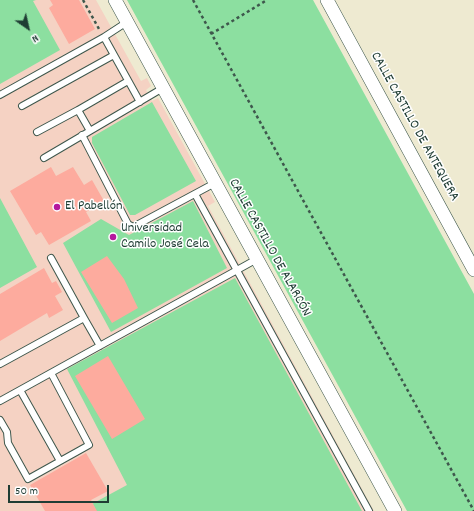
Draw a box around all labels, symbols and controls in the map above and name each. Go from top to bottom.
north arrow [8,8,48,48]
text: N [28,30,41,46]
street label: CALLE CASTILLO DE ANTEQUERA [366,49,462,205]
street label: CALLE CASTILLO DE ALARCÓN [224,176,314,320]
place label: El Pabellón [65,199,122,215]
marker: El Pabellón [52,202,62,212]
place label: Universidad Camilo José Cela [121,221,209,254]
marker: Universidad Camilo José Cela [108,232,118,242]
scale bar [10,477,111,503]
text: 50 m [15,483,38,500]

